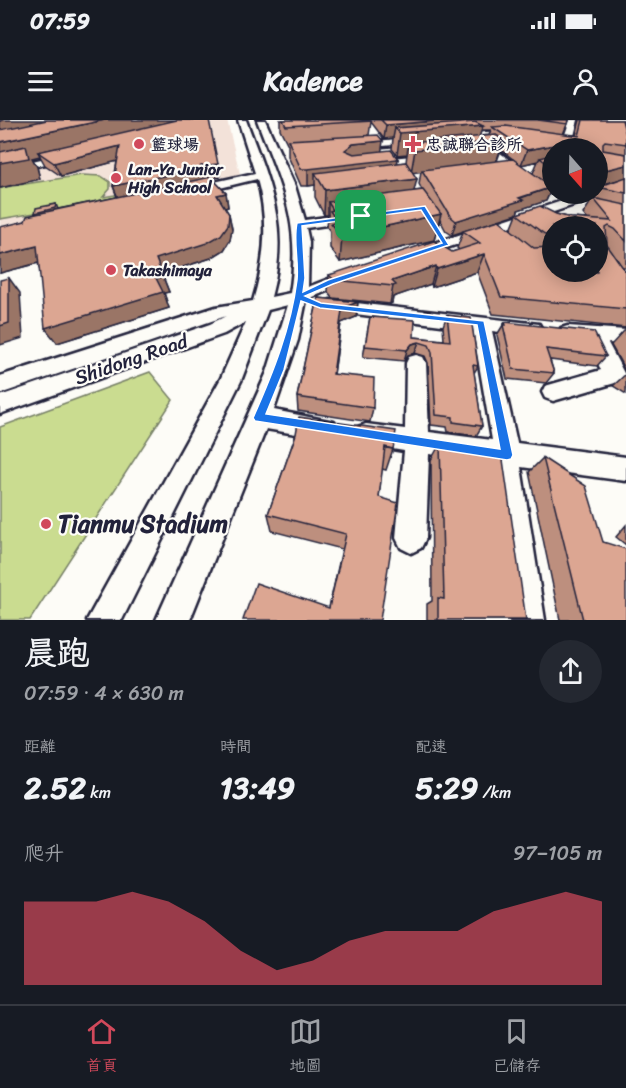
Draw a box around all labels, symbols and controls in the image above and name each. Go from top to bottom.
text: 07:59 [30,2,90,41]
text: Kadence [263,57,363,105]
icon: menu [24,65,57,98]
icon: person [569,65,602,98]
place label: 籃球場 [151,130,199,159]
place label: 忠誠聯合診所 [426,130,522,159]
marker: 忠誠聯合診所 [404,135,422,153]
marker: 籃球場 [132,137,146,151]
north arrow [542,138,608,204]
map controls [542,138,608,282]
place label: Lan-Ya Junior High School [127,155,224,202]
marker: Lan-Ya Junior High School [109,171,123,185]
pin [335,190,386,241]
icon: arrive [344,199,377,232]
button: locate [542,216,608,282]
place label: Takashimaya [123,256,213,285]
marker: Takashimaya [104,263,118,277]
street label: Shidong Road [70,323,194,395]
place label: Tianmu Stadium [58,503,228,545]
marker: Tianmu Stadium [39,517,53,531]
text: 晨跑 [24,624,90,682]
button: share [539,640,602,703]
text: 07:59 · 4 × 630 m [24,676,184,711]
text: 距離 [24,732,56,761]
text: 時間 [220,732,252,761]
text: 配速 [415,732,447,761]
text: 2.52 [24,761,86,815]
text: 13:49 [220,761,295,815]
text: 5:29 [415,761,478,815]
text: km [86,778,111,807]
text: /km [478,778,511,807]
text: 爬升 [24,836,64,871]
text: 97–105 m [513,836,602,871]
tab: 首頁 [85,1015,118,1080]
tab: 地圖 [289,1015,322,1080]
tab: 已儲存 [493,1015,541,1080]

